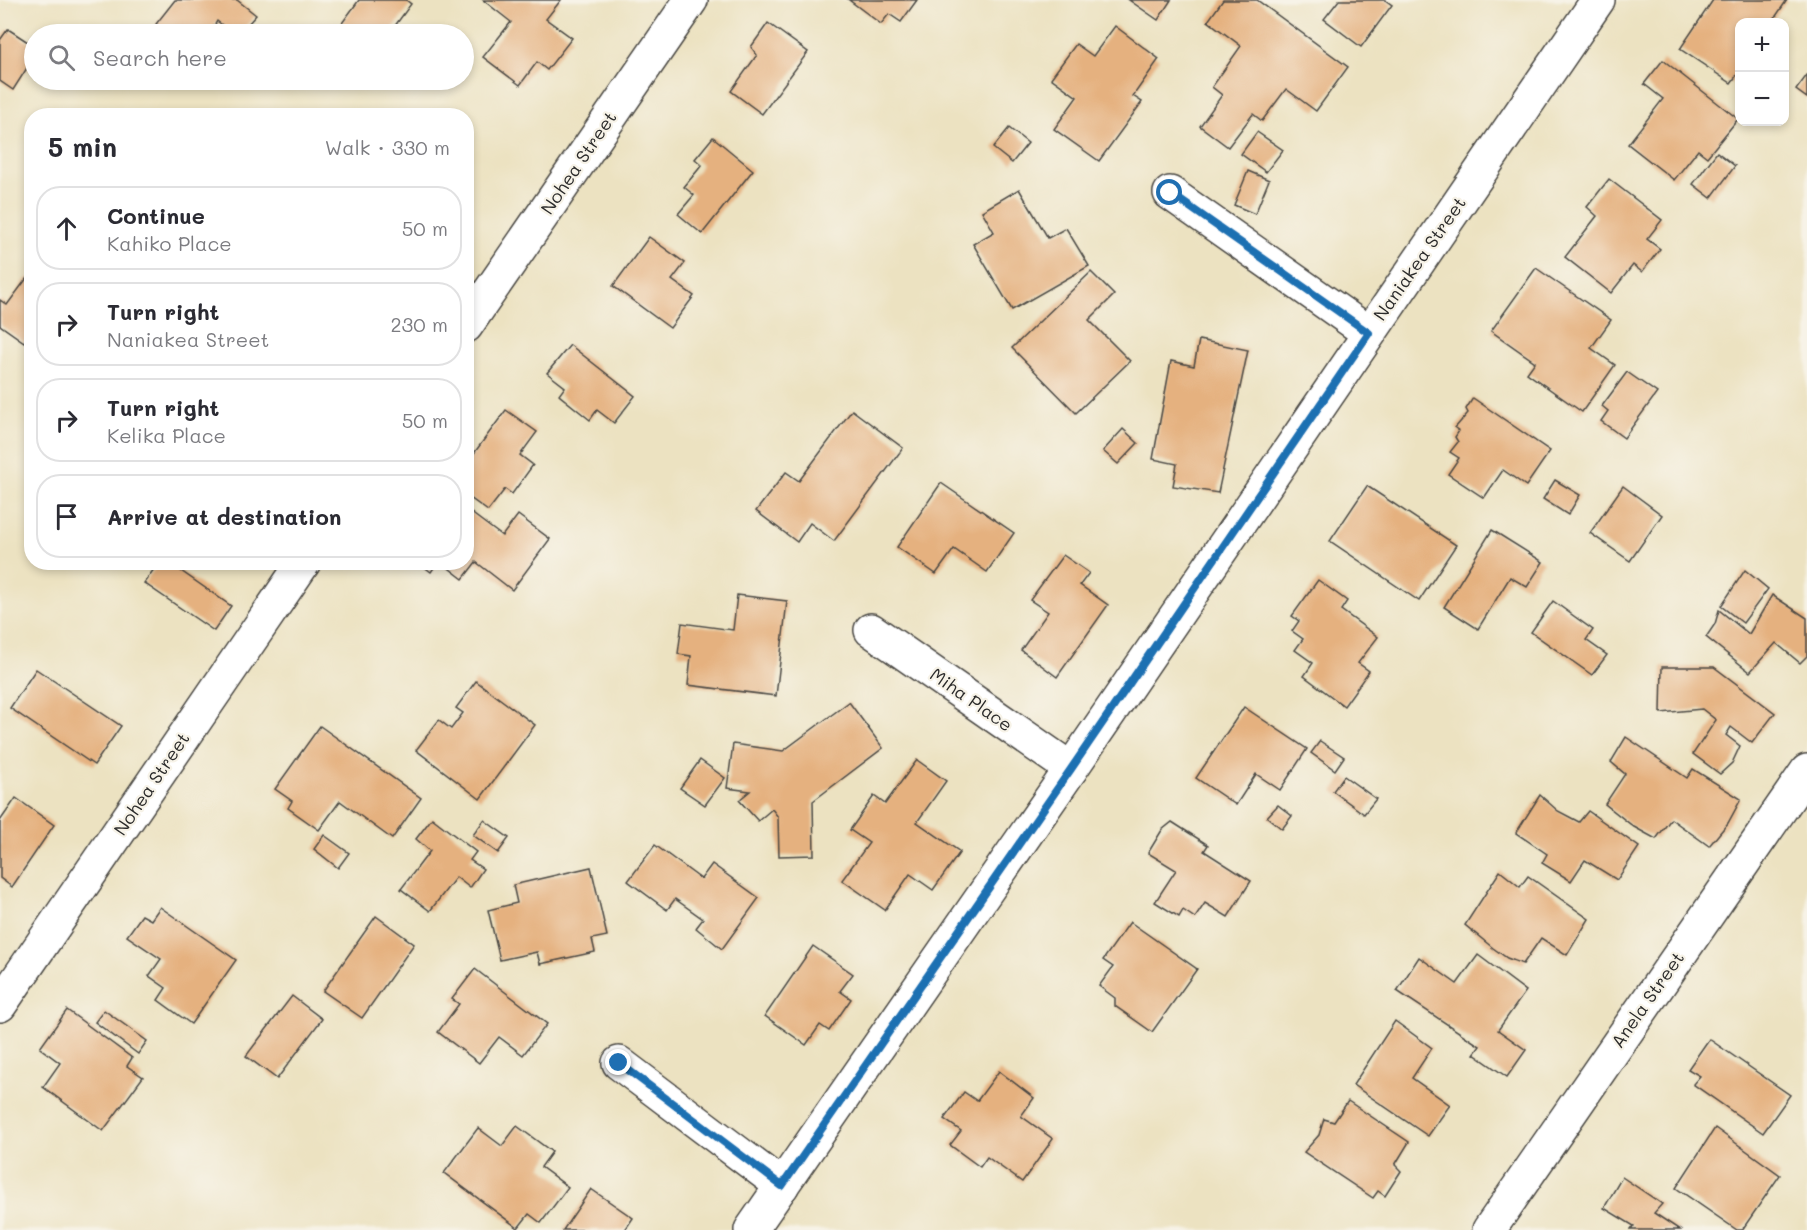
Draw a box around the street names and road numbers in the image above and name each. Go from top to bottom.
street label: Nohea Street [535,106,622,219]
street label: Naniakea Street [1367,192,1471,325]
street label: Miha Place [926,662,1018,736]
street label: Nohea Street [108,727,195,840]
street label: Anela Street [1605,947,1689,1052]

